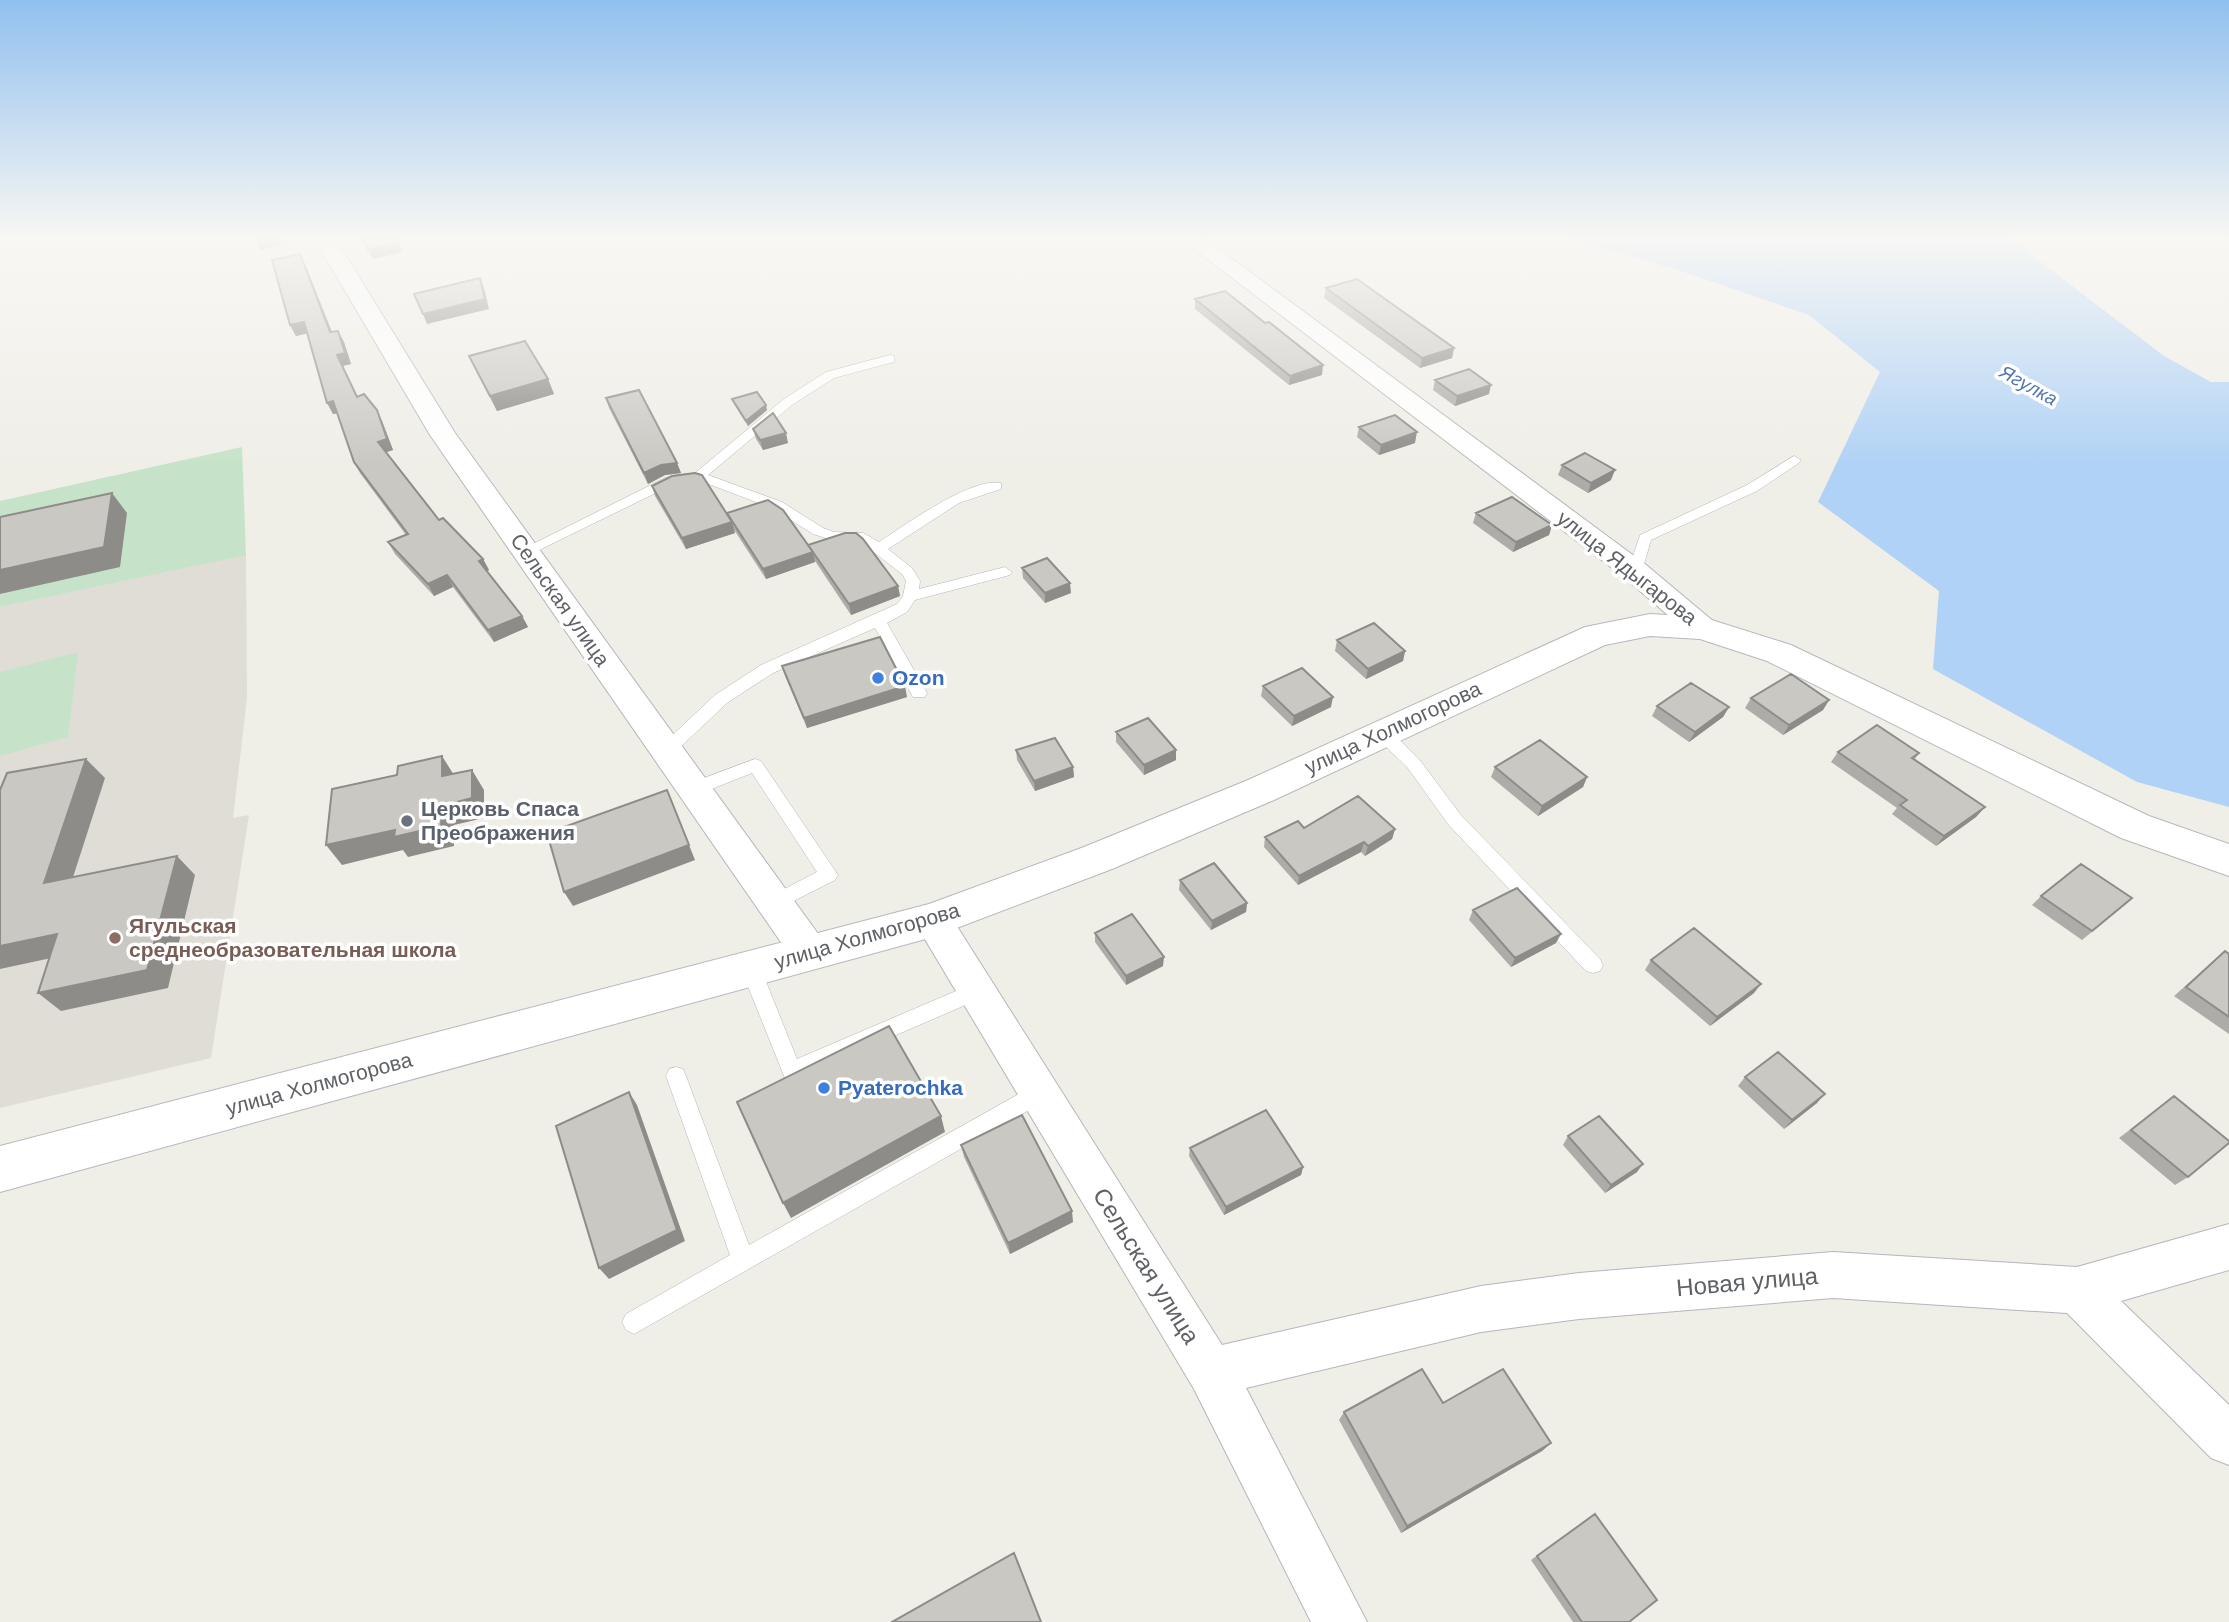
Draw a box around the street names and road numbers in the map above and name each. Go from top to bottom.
street label: улица Ядыгарова [1553,506,1702,629]
street label: Сельская улица [506,529,615,671]
street label: улица Холмогорова [1301,676,1485,778]
street label: улица Холмогорова [772,898,963,973]
street label: улица Холмогорова [223,1048,415,1119]
street label: Сельская улица [1088,1183,1205,1349]
street label: Новая улица [1675,1262,1820,1301]

